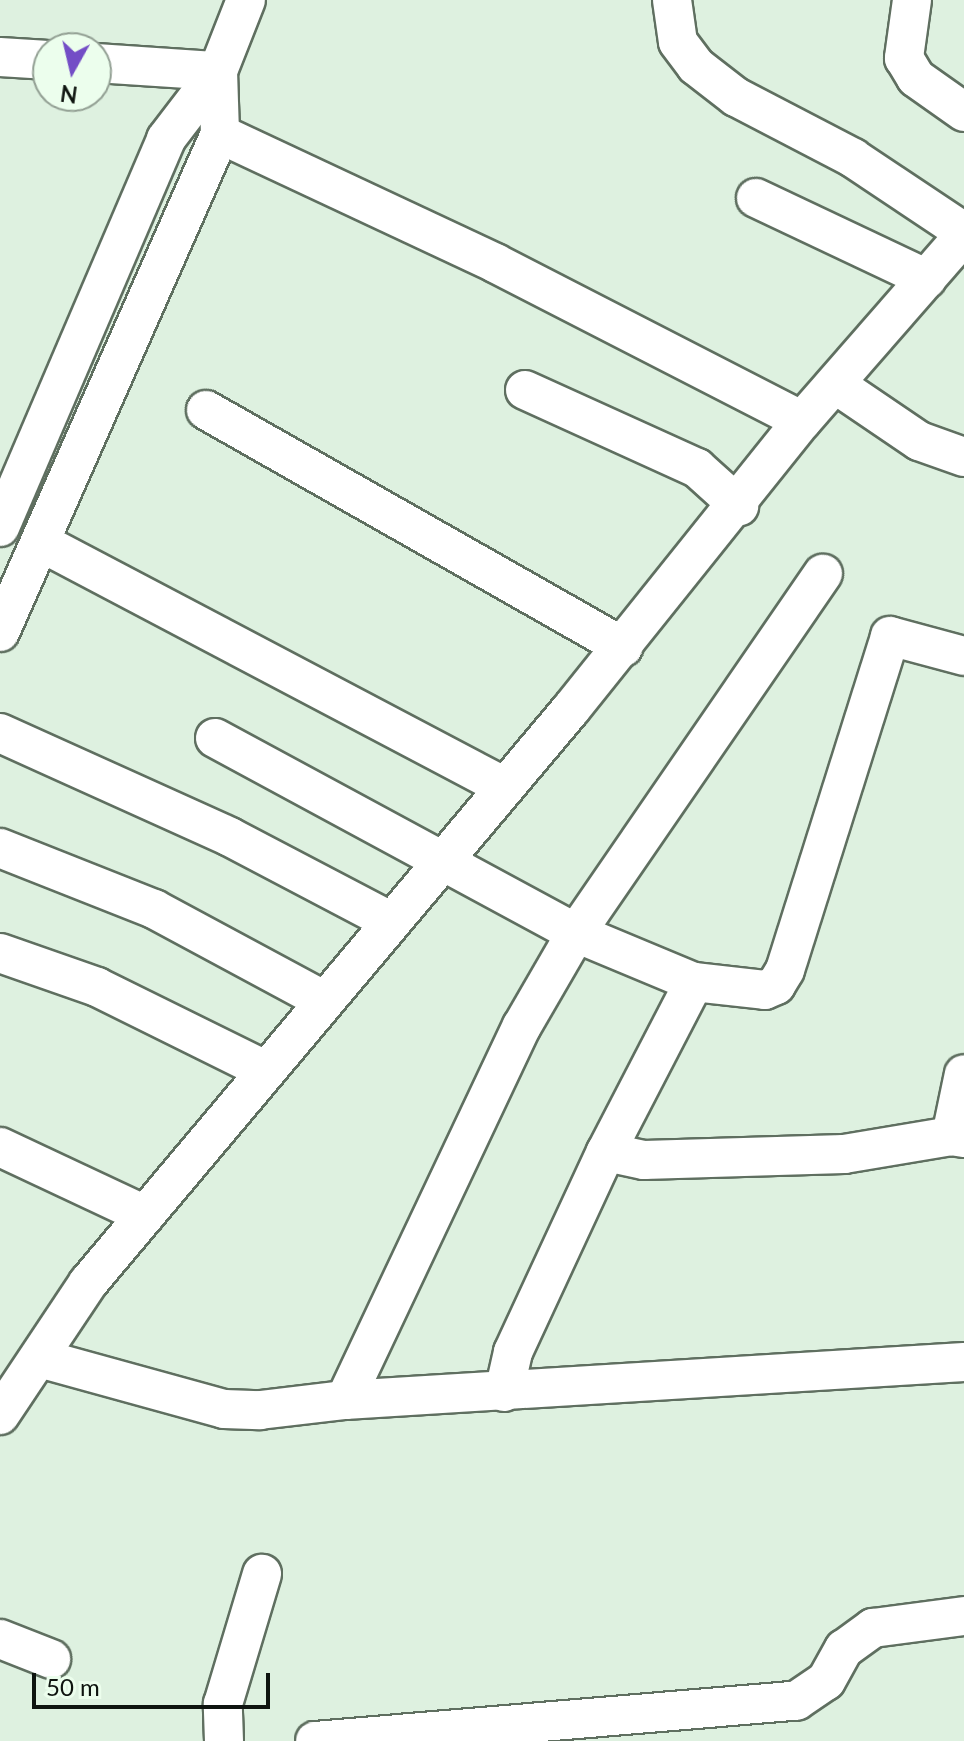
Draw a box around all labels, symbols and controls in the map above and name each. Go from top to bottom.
north arrow [32,32,112,112]
text: N [59,80,79,109]
scale bar [36,1657,274,1707]
text: 50 m [46,1672,100,1701]

